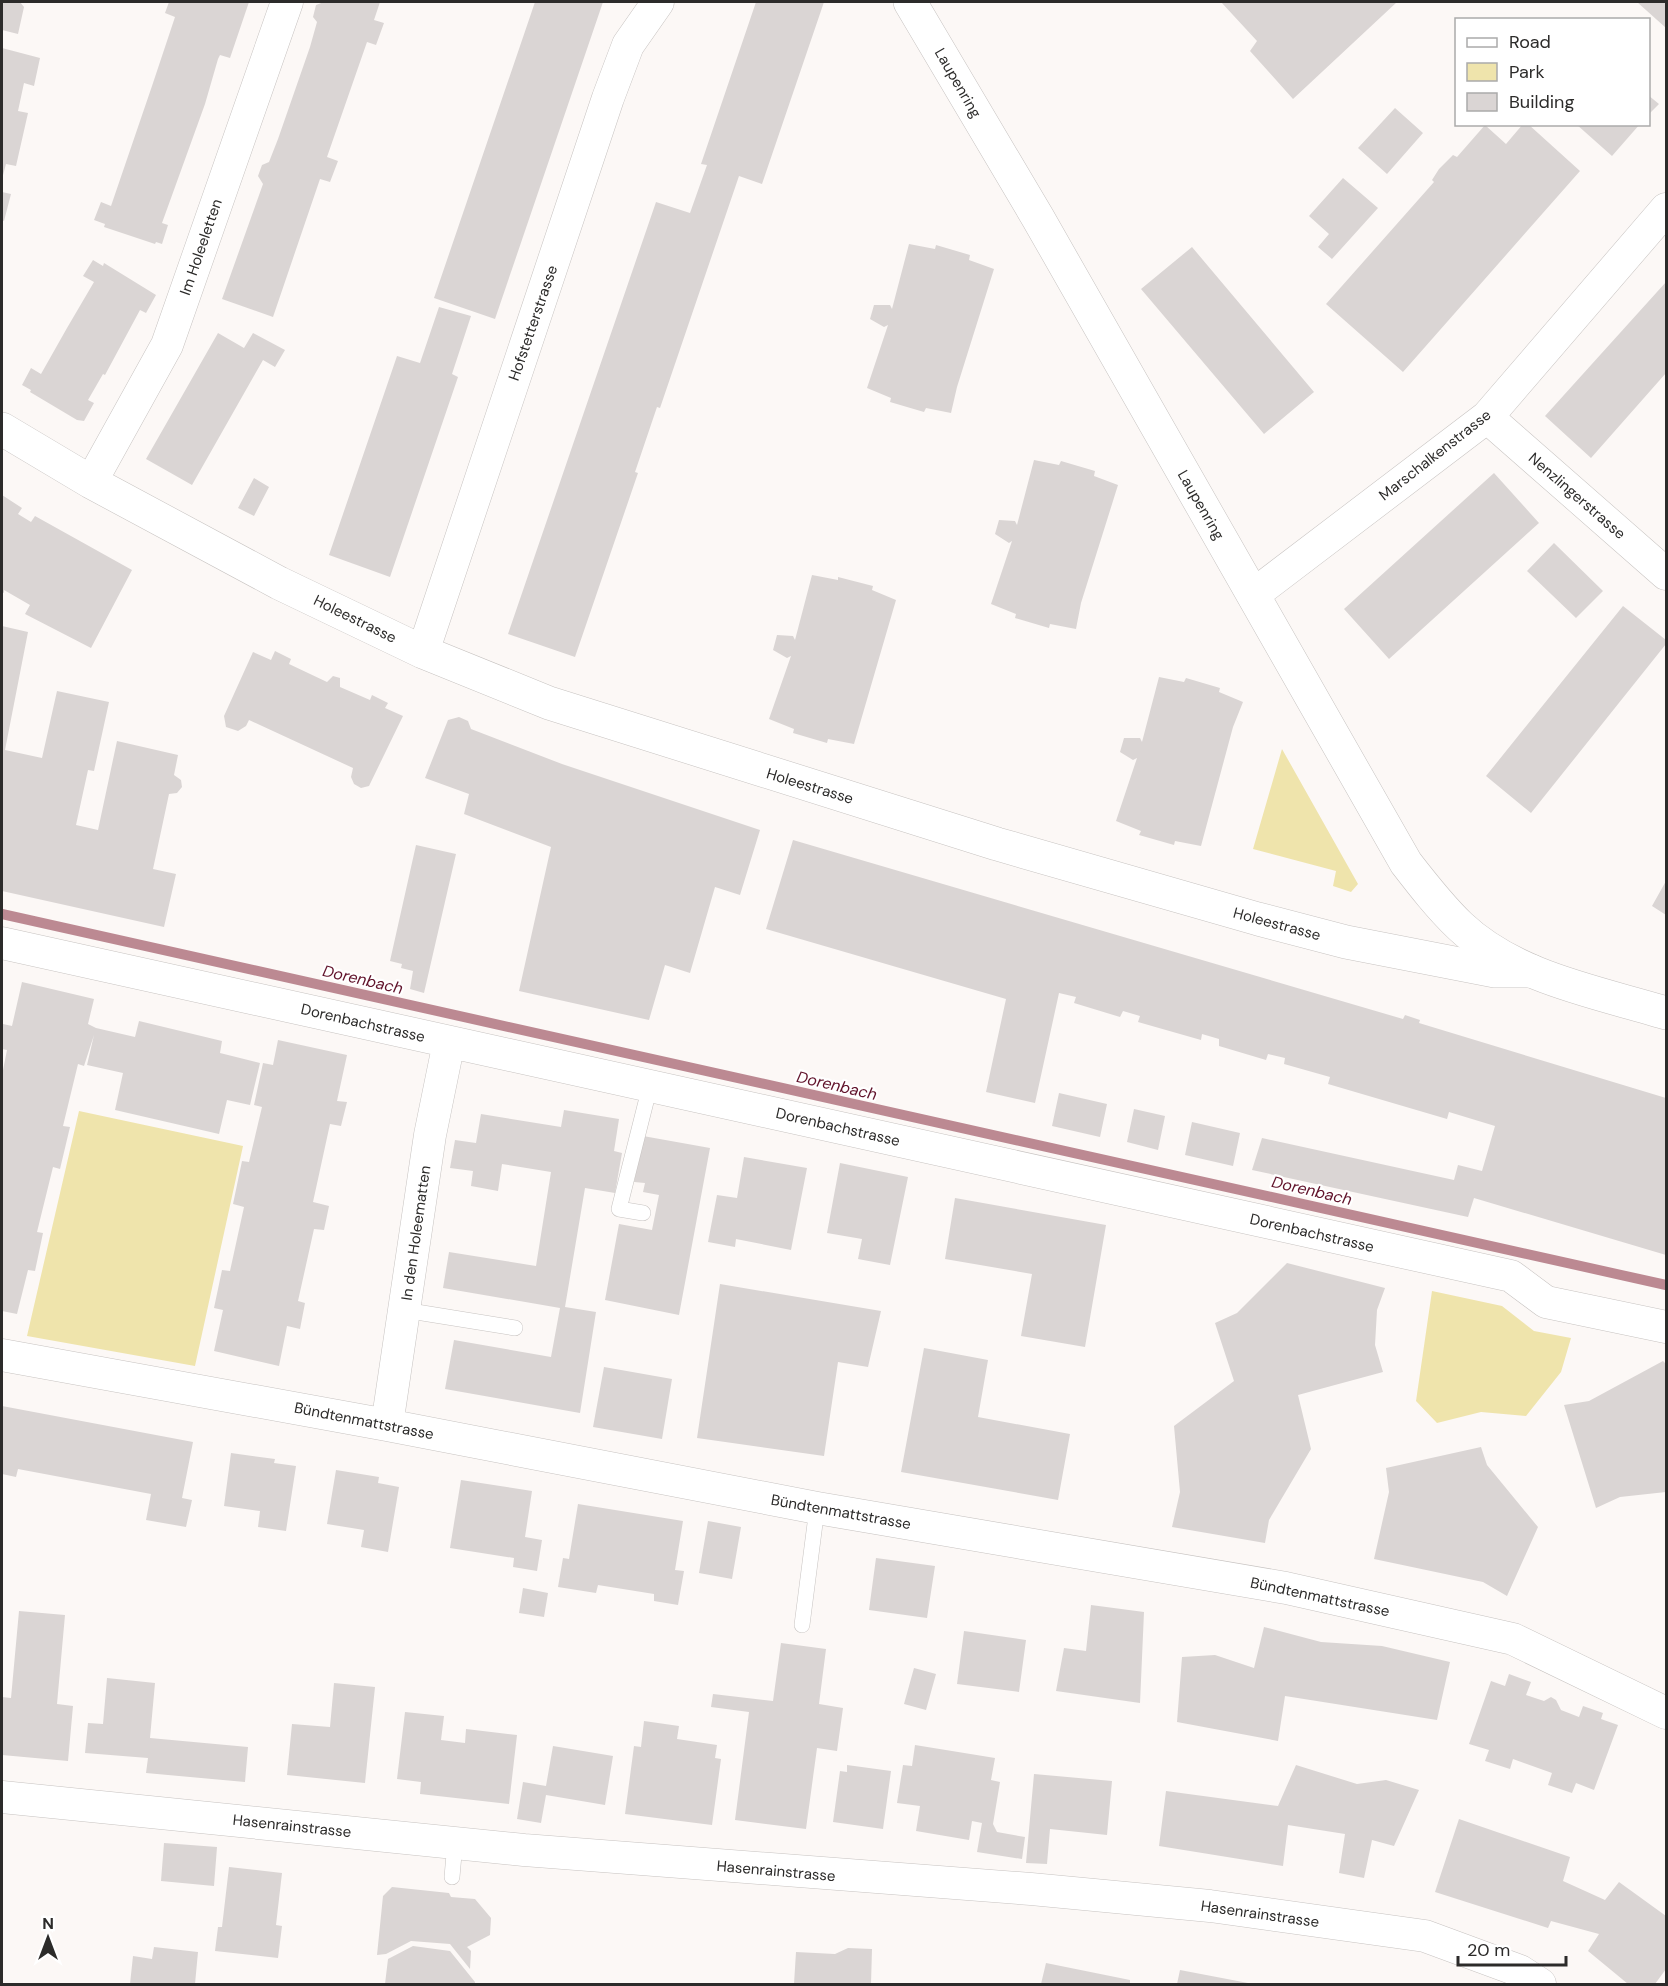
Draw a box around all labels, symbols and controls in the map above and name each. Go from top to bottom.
legend [1455,18,1650,126]
text: Road [1509,30,1551,54]
street label: Laupenring [930,45,986,121]
text: Park [1509,60,1545,84]
text: Building [1509,90,1574,114]
street label: Im Holeeletten [175,196,227,298]
street label: Hofstetterstrasse [504,263,562,383]
street label: Marschalkenstrasse [1375,405,1495,505]
street label: Nenzlingerstrasse [1524,448,1630,544]
street label: Laupenring [1173,467,1229,543]
street label: Holeestrasse [310,590,400,648]
street label: Holeestrasse [764,763,856,809]
street label: Holeestrasse [1231,903,1323,945]
water label: Dorenbach [321,960,405,999]
street label: Dorenbachstrasse [299,999,427,1047]
water label: Dorenbach [795,1066,879,1105]
street label: Dorenbachstrasse [774,1103,902,1151]
street label: In den Holeematten [397,1164,435,1302]
water label: Dorenbach [1270,1171,1354,1210]
street label: Dorenbachstrasse [1248,1209,1376,1257]
street label: Bündtenmattstrasse [292,1398,436,1444]
street label: Bündtenmattstrasse [769,1490,913,1534]
street label: Bündtenmattstrasse [1249,1572,1391,1622]
street label: Hasenrainstrasse [232,1810,352,1842]
street label: Hasenrainstrasse [716,1856,836,1886]
street label: Hasenrainstrasse [1200,1896,1320,1932]
north arrow [18,1908,78,1968]
text: N [42,1913,54,1934]
scale bar [1458,1929,1566,1967]
text: 20 m [1467,1938,1510,1962]

